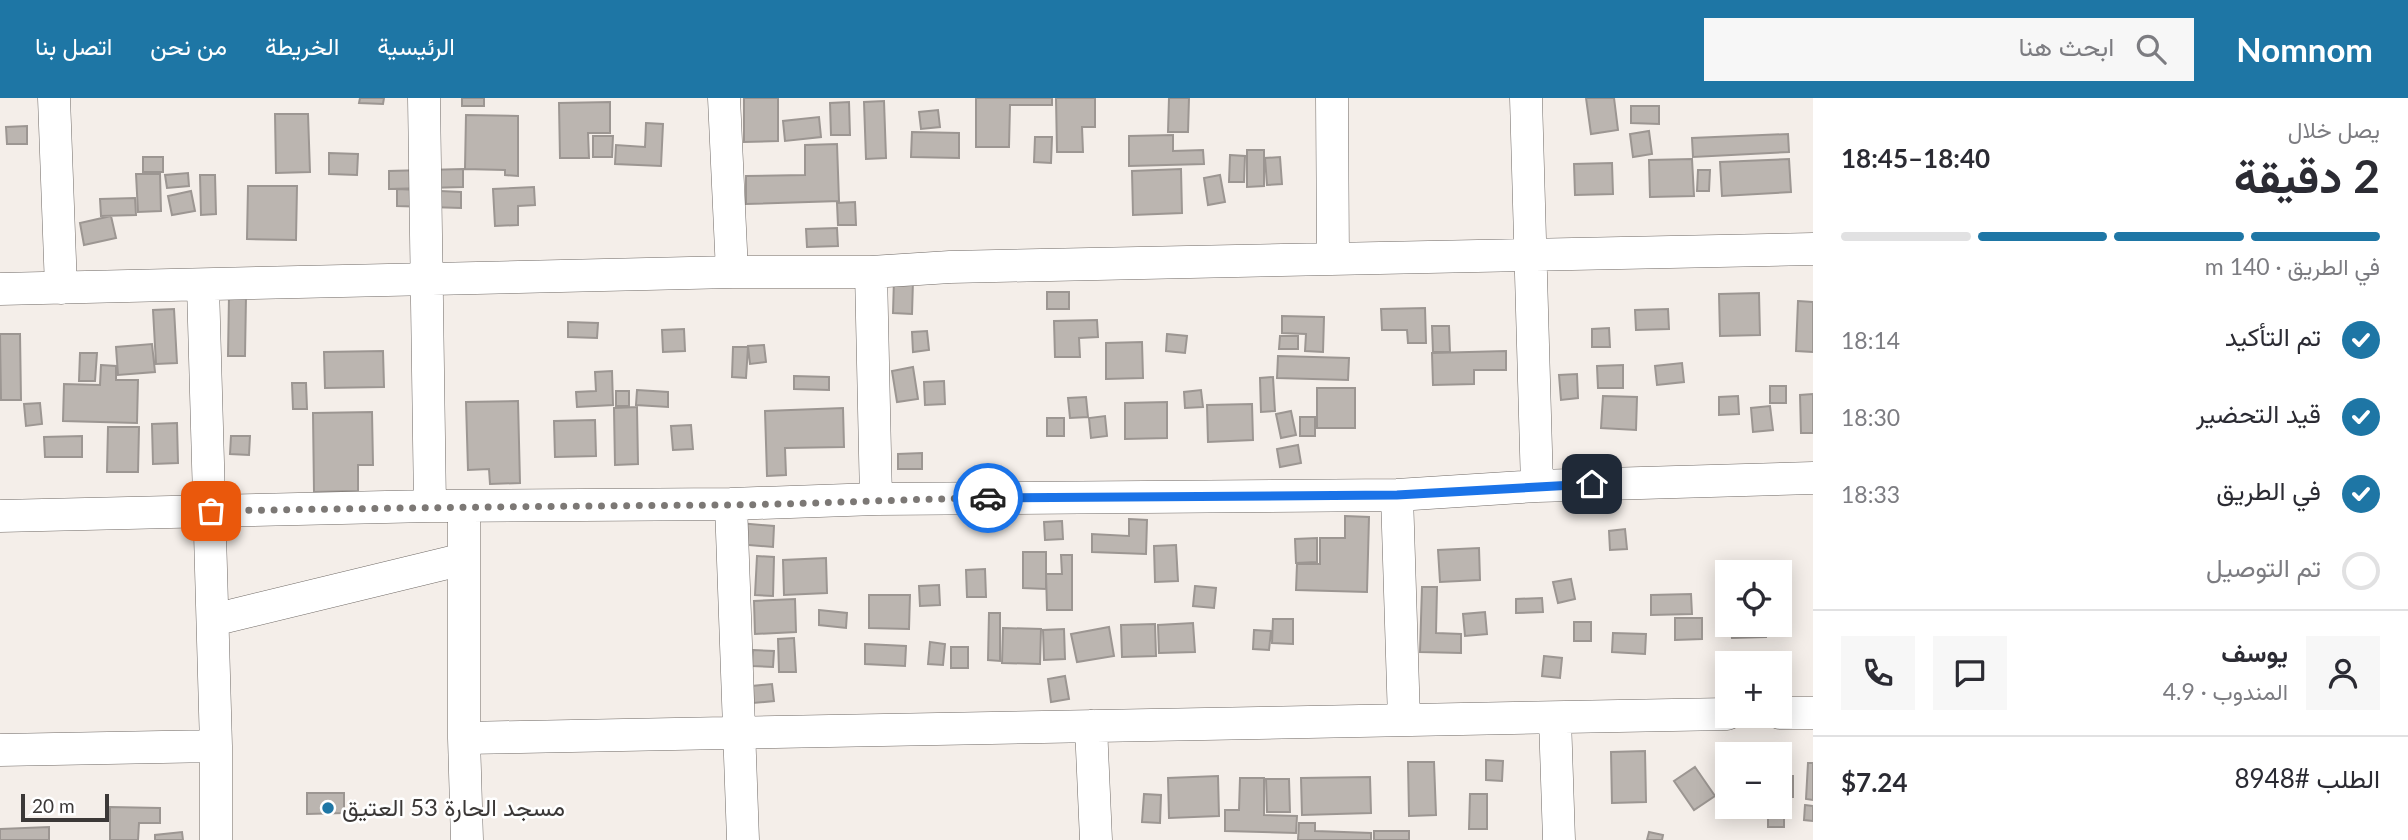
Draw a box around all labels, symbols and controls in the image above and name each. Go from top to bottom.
search box [1704,18,2194,81]
text: Nomnom [2236,29,2373,69]
text: ابحث هنا [2018,30,2114,62]
icon: search [2132,30,2170,68]
text: اتصل بنا [35,31,112,60]
text: من نحن [150,31,227,60]
text: الخريطة [265,31,339,60]
text: الرئيسية [377,31,455,60]
text: يصل خلال [2288,115,2380,143]
text: 18:40–18:45 [1841,142,1990,174]
text: 2 دقيقة [2234,148,2380,203]
text: في الطريق · 140 m [2205,252,2380,280]
text: تم التأكيد [2225,320,2321,352]
icon: check [2342,321,2380,359]
text: 18:14 [1841,326,1900,354]
text: قيد التحضير [2196,397,2321,429]
icon: check [2342,398,2380,436]
text: 18:30 [1841,403,1900,431]
pin [1562,454,1622,514]
courier [953,463,1023,533]
icon: home [1573,465,1611,503]
text: في الطريق [2216,474,2321,506]
icon: check [2342,475,2380,513]
icon: car [969,479,1007,517]
text: 18:33 [1841,480,1900,508]
pin [181,481,241,541]
icon: bag [192,492,230,530]
text: تم التوصيل [2206,551,2321,583]
map controls [1715,560,1792,819]
button: locate [1715,560,1792,637]
button: phone [1841,636,1915,710]
button: chat [1933,636,2007,710]
text: يوسف [2221,636,2288,668]
button: person [2306,636,2380,710]
button: + [1715,651,1792,728]
text: المندوب · 4.9 [2163,677,2288,705]
button: − [1715,742,1792,819]
text: الطلب #8948 [2234,762,2380,794]
text: $7.24 [1841,766,1908,798]
scale bar [21,791,108,823]
place label: مسجد الحارة 53 العتيق [342,792,565,823]
text: 20 m [32,794,75,817]
marker: مسجد الحارة 53 العتيق [320,800,336,816]

